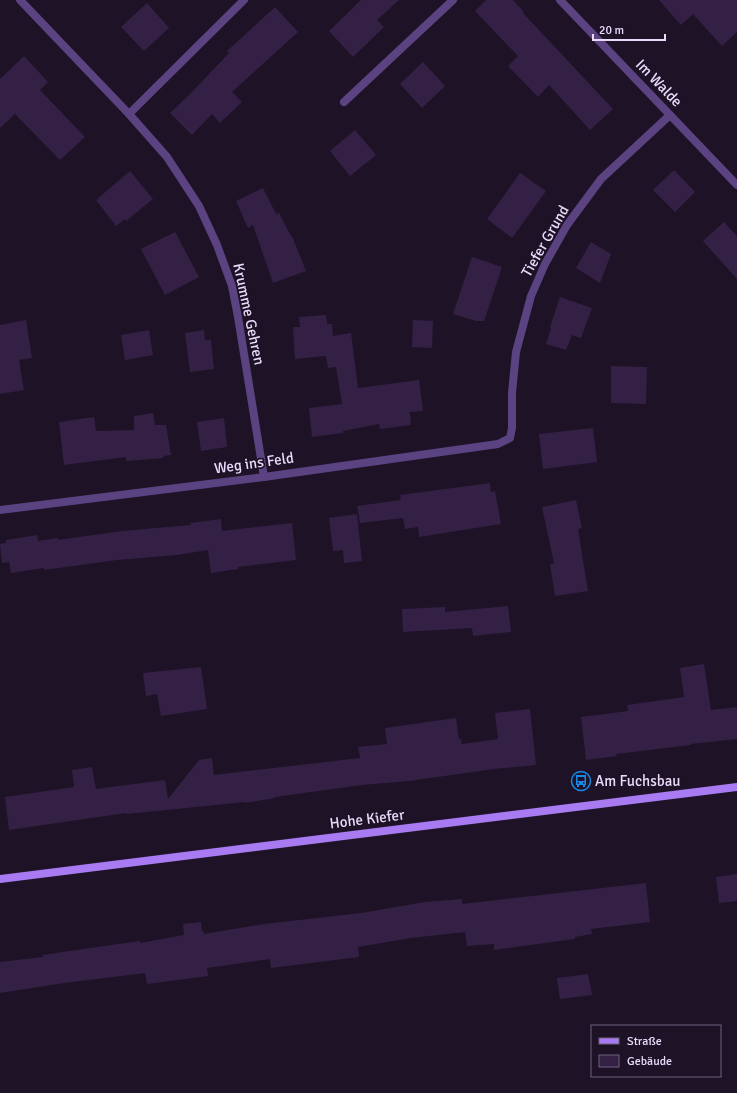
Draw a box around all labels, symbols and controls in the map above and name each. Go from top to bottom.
scale bar [593,16,665,42]
text: 20 m [599,23,624,38]
street label: Im Walde [632,55,686,111]
street label: Tiefer Grund [517,202,573,280]
street label: Krumme Gehren [229,261,269,367]
street label: Weg ins Feld [213,449,295,477]
bus stop icon: Am Fuchsbau [570,770,592,792]
place label: Am Fuchsbau [595,772,681,790]
street label: Hohe Kiefer [329,805,406,833]
legend [591,1025,721,1077]
text: Straße [627,1034,662,1049]
text: Gebäude [627,1054,672,1069]

